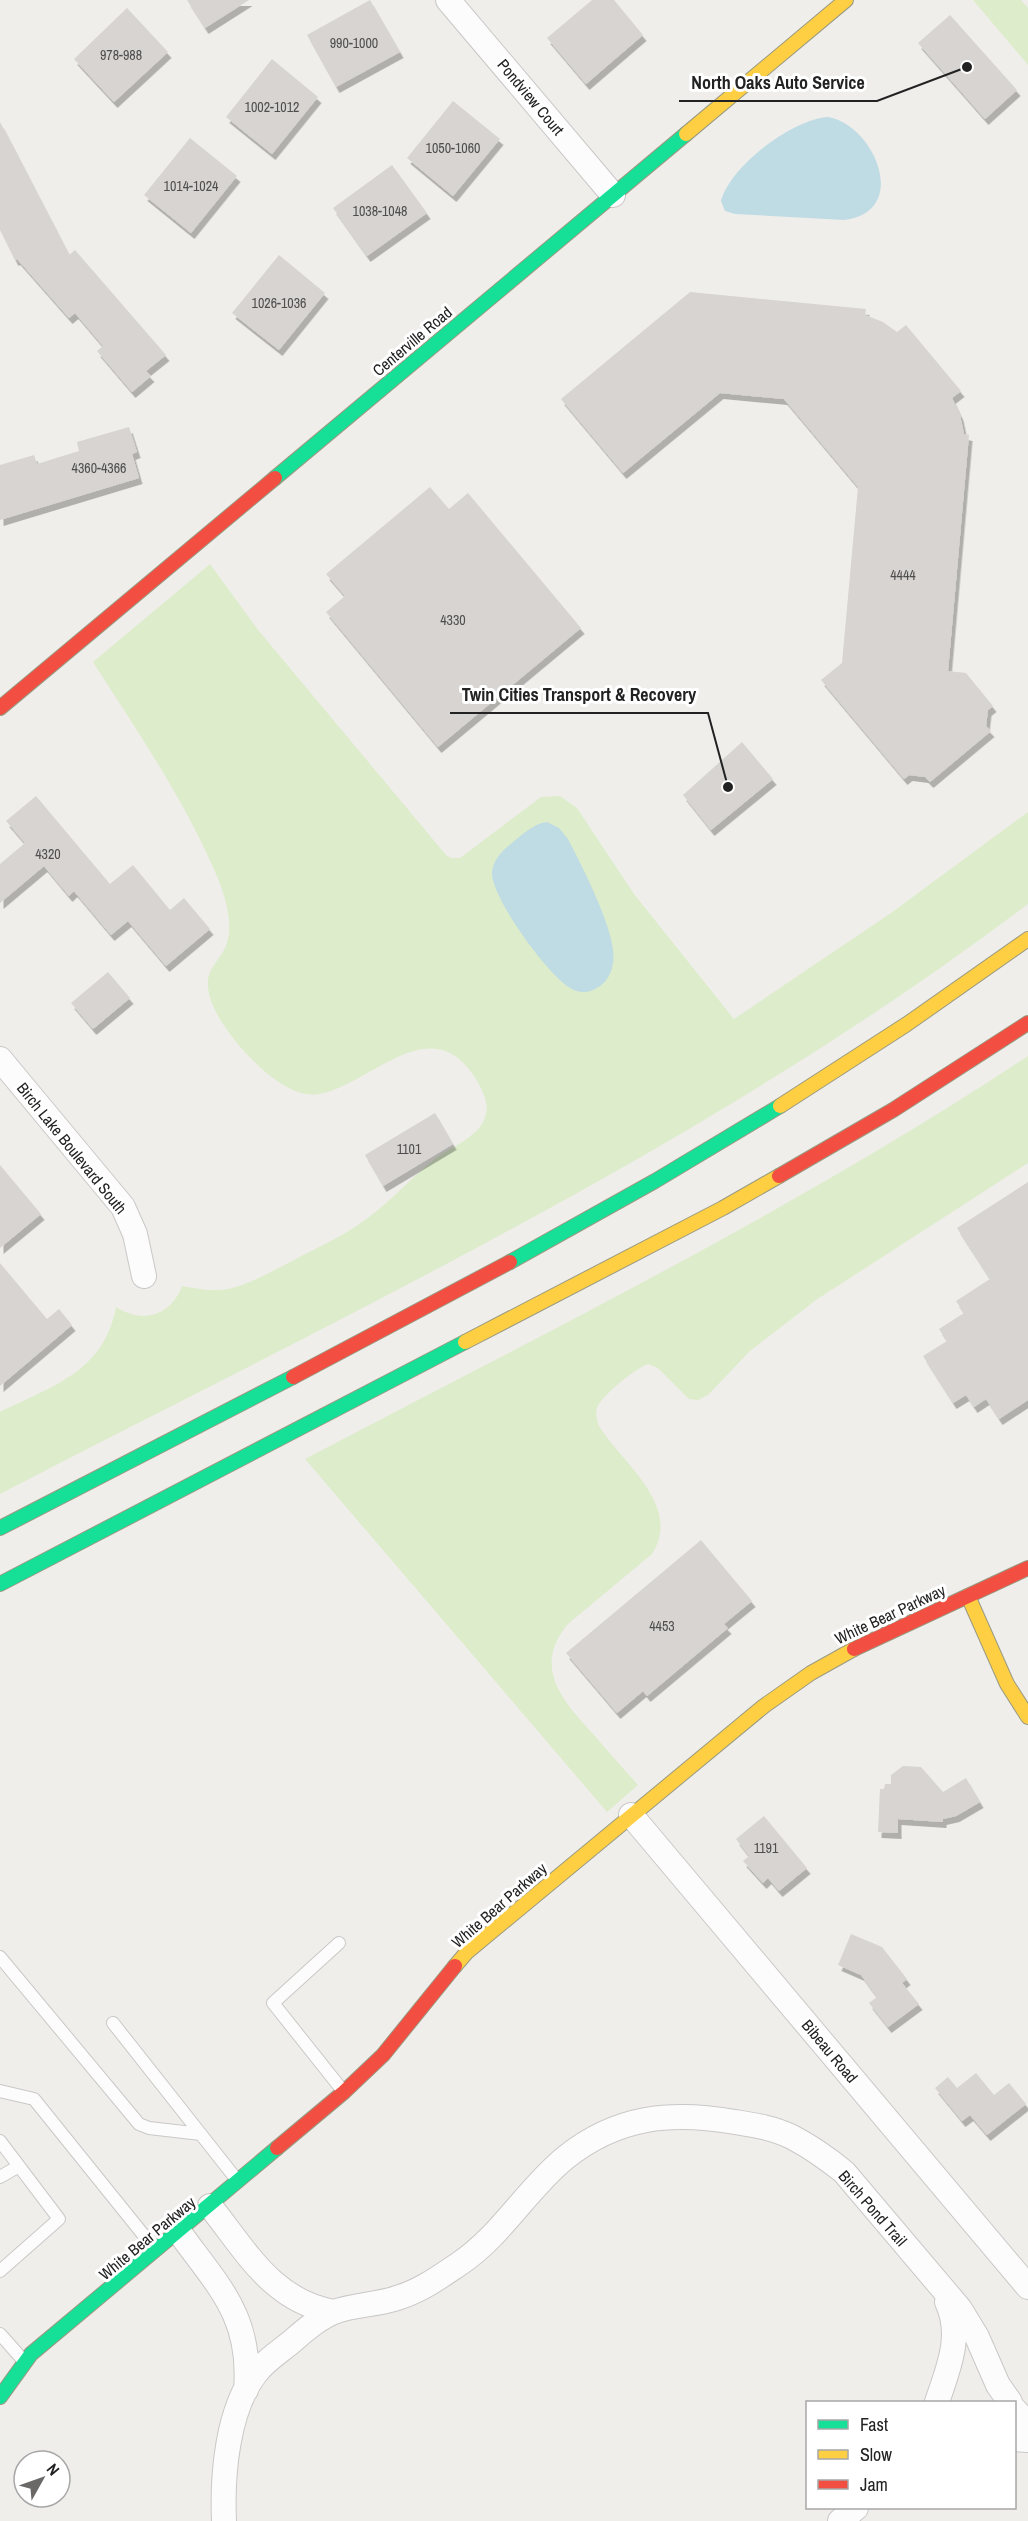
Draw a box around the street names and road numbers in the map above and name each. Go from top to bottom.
street label: Pondview Court [493,54,570,140]
street label: Centerville Road [368,301,456,381]
street label: Birch Lake Boulevard South [12,1078,132,1218]
street label: White Bear Parkway [831,1579,949,1649]
street label: White Bear Parkway [447,1857,552,1953]
street label: Bibeau Road [797,2015,863,2087]
street label: Birch Pond Trail [834,2165,912,2251]
street label: White Bear Parkway [94,2191,200,2285]

